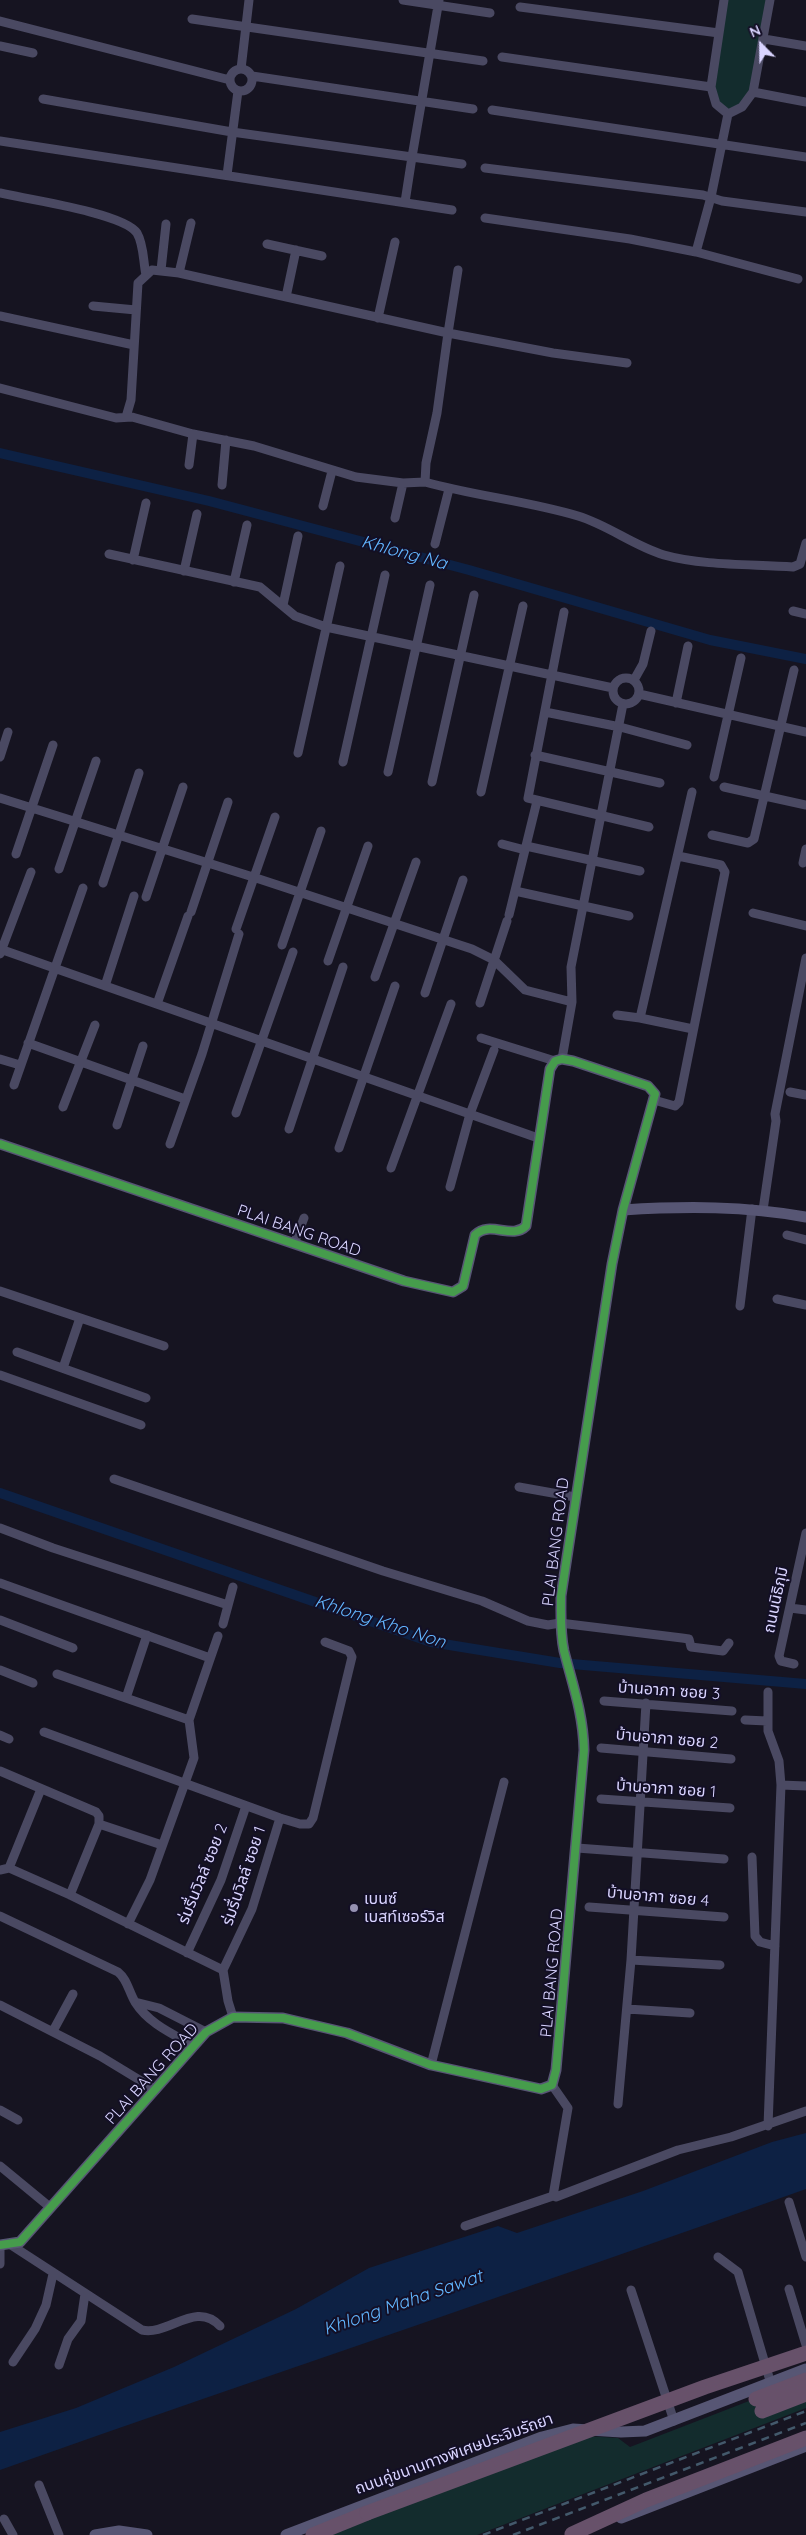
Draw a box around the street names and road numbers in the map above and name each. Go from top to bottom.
street label: PLAI BANG ROAD [235,1201,363,1261]
street label: PLAI BANG ROAD [539,1477,573,1607]
street label: ถนนนิธิภุมิ [760,1565,792,1635]
street label: บ้านอาภา ซอย 3 [617,1678,721,1704]
street label: บ้านอาภา ซอย 2 [615,1725,719,1753]
street label: บ้านอาภา ซอย 1 [615,1776,717,1802]
street label: ร่มรื่นวิลล์ ซอย 2 [174,1821,232,1927]
street label: ร่มรื่นวิลล์ ซอย 1 [218,1824,270,1928]
street label: บ้านอาภา ซอย 4 [606,1883,710,1911]
street label: PLAI BANG ROAD [537,1908,567,2038]
street label: PLAI BANG ROAD [102,2020,202,2128]
street label: ถนนคู่ขนานทางพิเศษประจิมรัถยา [352,2409,556,2499]

